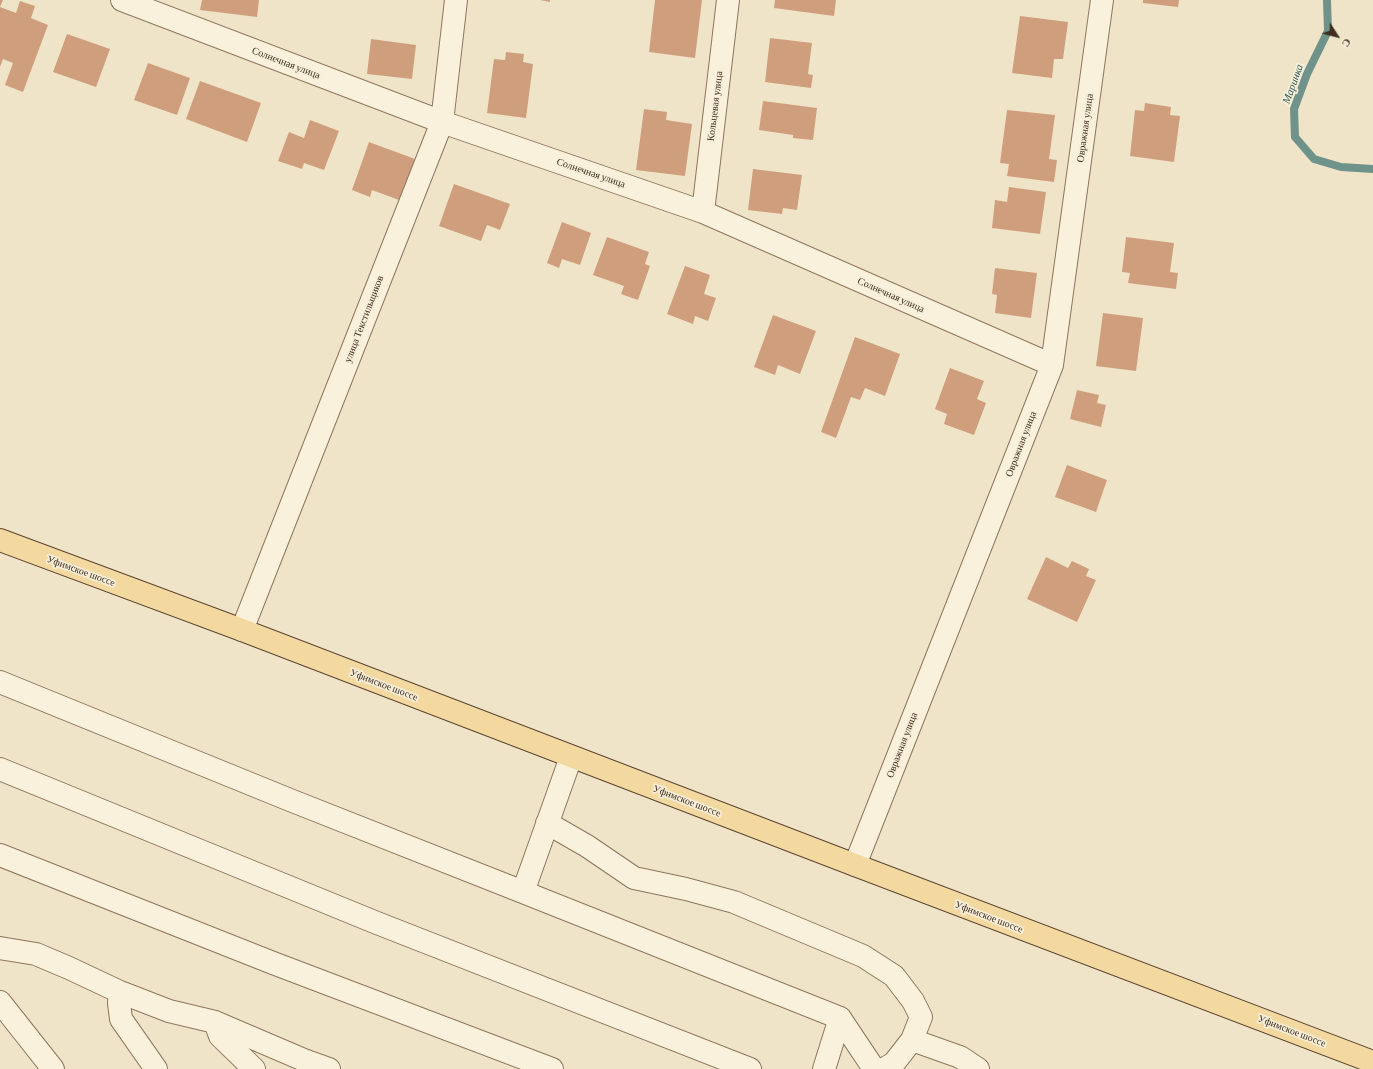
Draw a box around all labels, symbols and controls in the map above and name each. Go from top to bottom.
north arrow [1317,16,1357,56]
text: С [1340,36,1354,50]
street label: Солнечная улица [250,44,322,82]
water label: Маринка [1280,62,1306,106]
street label: Кольцевая улица [705,70,725,142]
street label: Овражная улица [1074,93,1096,163]
street label: Солнечная улица [555,156,627,190]
street label: улица Текстильщиков [342,274,386,364]
street label: Солнечная улица [856,275,926,315]
street label: Овражная улица [1003,410,1039,478]
street label: Уфимское шоссе [45,553,117,589]
street label: Уфимское шоссе [348,667,420,703]
street label: Овражная улица [884,711,920,779]
street label: Уфимское шоссе [651,783,723,819]
street label: Уфимское шоссе [953,899,1025,935]
street label: Уфимское шоссе [1256,1013,1328,1049]

